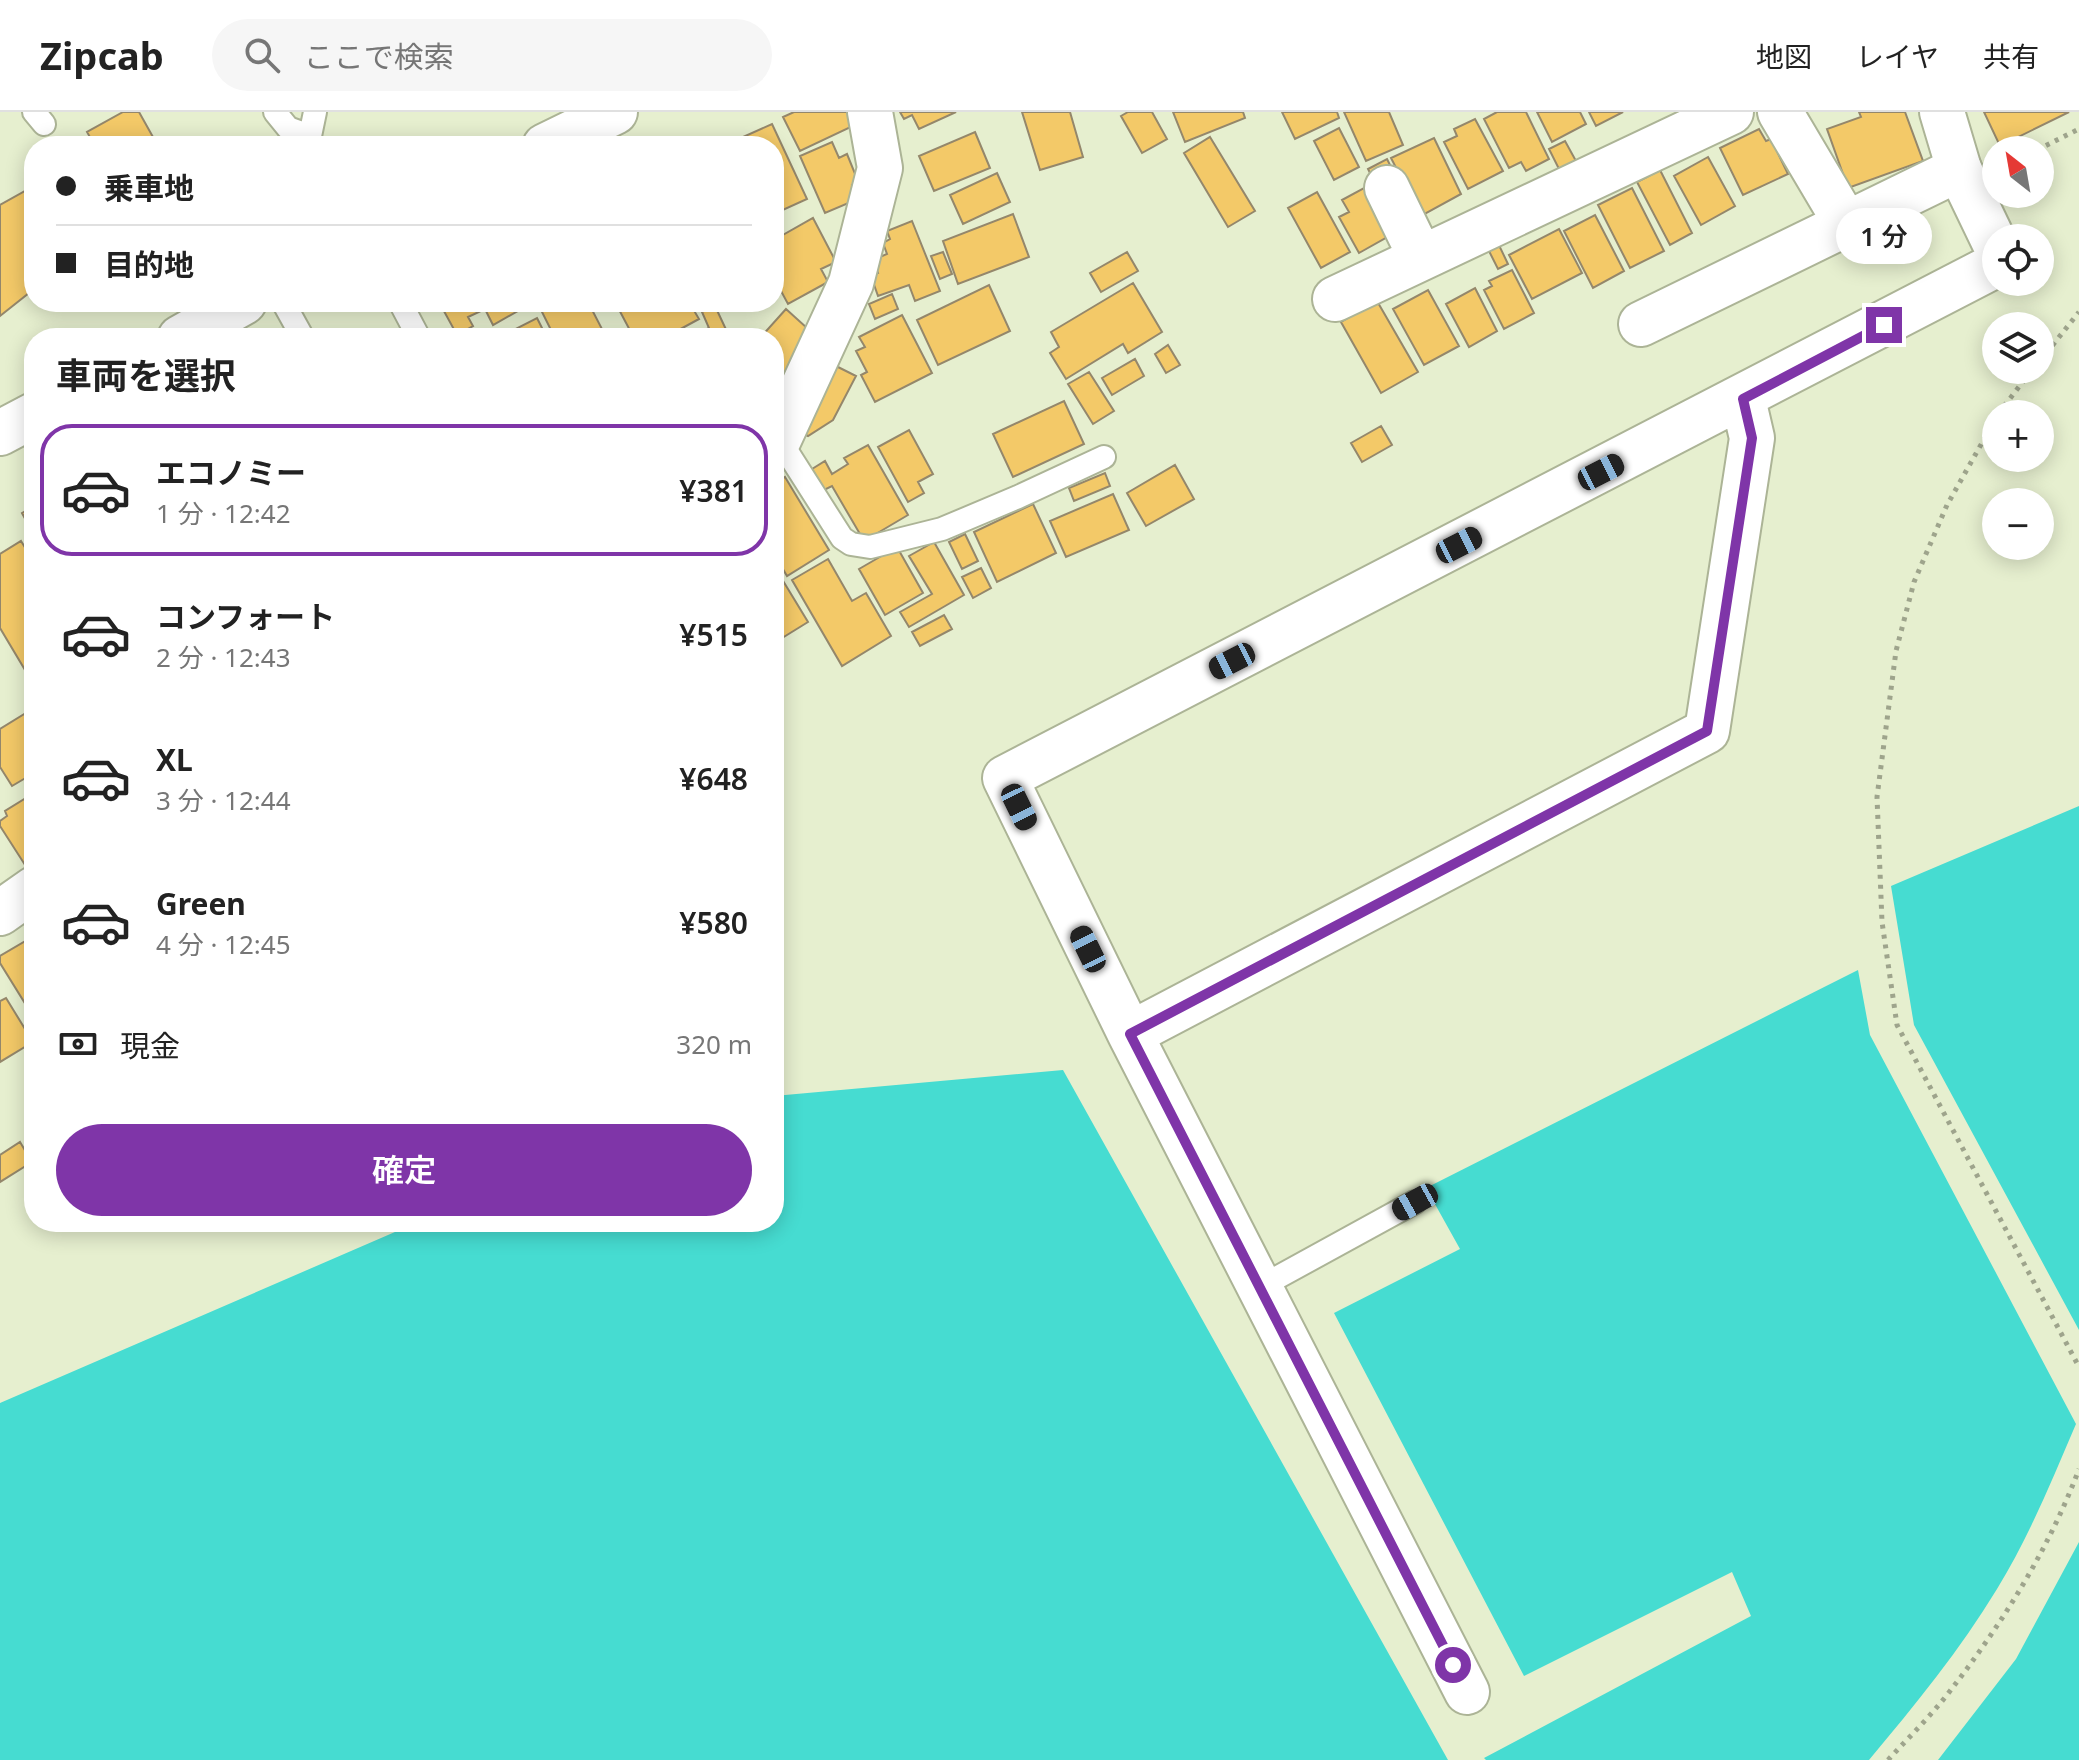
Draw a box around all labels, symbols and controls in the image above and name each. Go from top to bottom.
search box [212,19,772,91]
text: Zipcab [40,29,164,81]
icon: search [240,33,284,77]
text: ここで検索 [304,36,454,77]
text: 地図 [1756,37,1812,75]
text: レイヤ [1856,37,1939,75]
text: 共有 [1983,37,2039,75]
north arrow [1982,136,2054,208]
map controls [1982,136,2054,560]
text: 乗車地 [104,167,194,208]
callout: 1 分 [1836,209,1932,265]
text: 1 分 [1860,218,1908,254]
button: locate [1982,224,2054,296]
text: 目的地 [104,244,194,285]
route end [1866,307,1902,343]
button: layers [1982,312,2054,384]
text: 車両を選択 [56,351,236,400]
button: + [1982,400,2054,472]
car [1574,450,1628,494]
text: エコノミー [156,452,306,493]
icon: car [60,454,132,526]
text: ¥381 [679,470,748,511]
button: − [1982,488,2054,560]
text: 1 分 · 12:42 [156,495,291,531]
car [1432,523,1486,567]
text: コンフォート [156,596,335,637]
icon: car [60,598,132,670]
text: ¥515 [679,614,748,655]
text: 2 分 · 12:43 [156,639,291,675]
car [1205,639,1259,683]
text: XL [156,739,193,780]
icon: car [60,742,132,814]
text: ¥648 [679,758,748,799]
car [998,780,1040,834]
text: 3 分 · 12:44 [156,782,291,818]
text: Green [156,883,246,924]
icon: car [60,886,132,958]
text: ¥580 [679,902,748,943]
car [1067,922,1109,976]
text: 4 分 · 12:45 [156,926,291,962]
icon: cash [56,1022,100,1066]
text: 現金 [120,1025,180,1066]
text: 320 m [676,1026,752,1062]
button: 確定 [56,1124,752,1216]
car [1388,1180,1442,1224]
route start [1435,1647,1471,1683]

